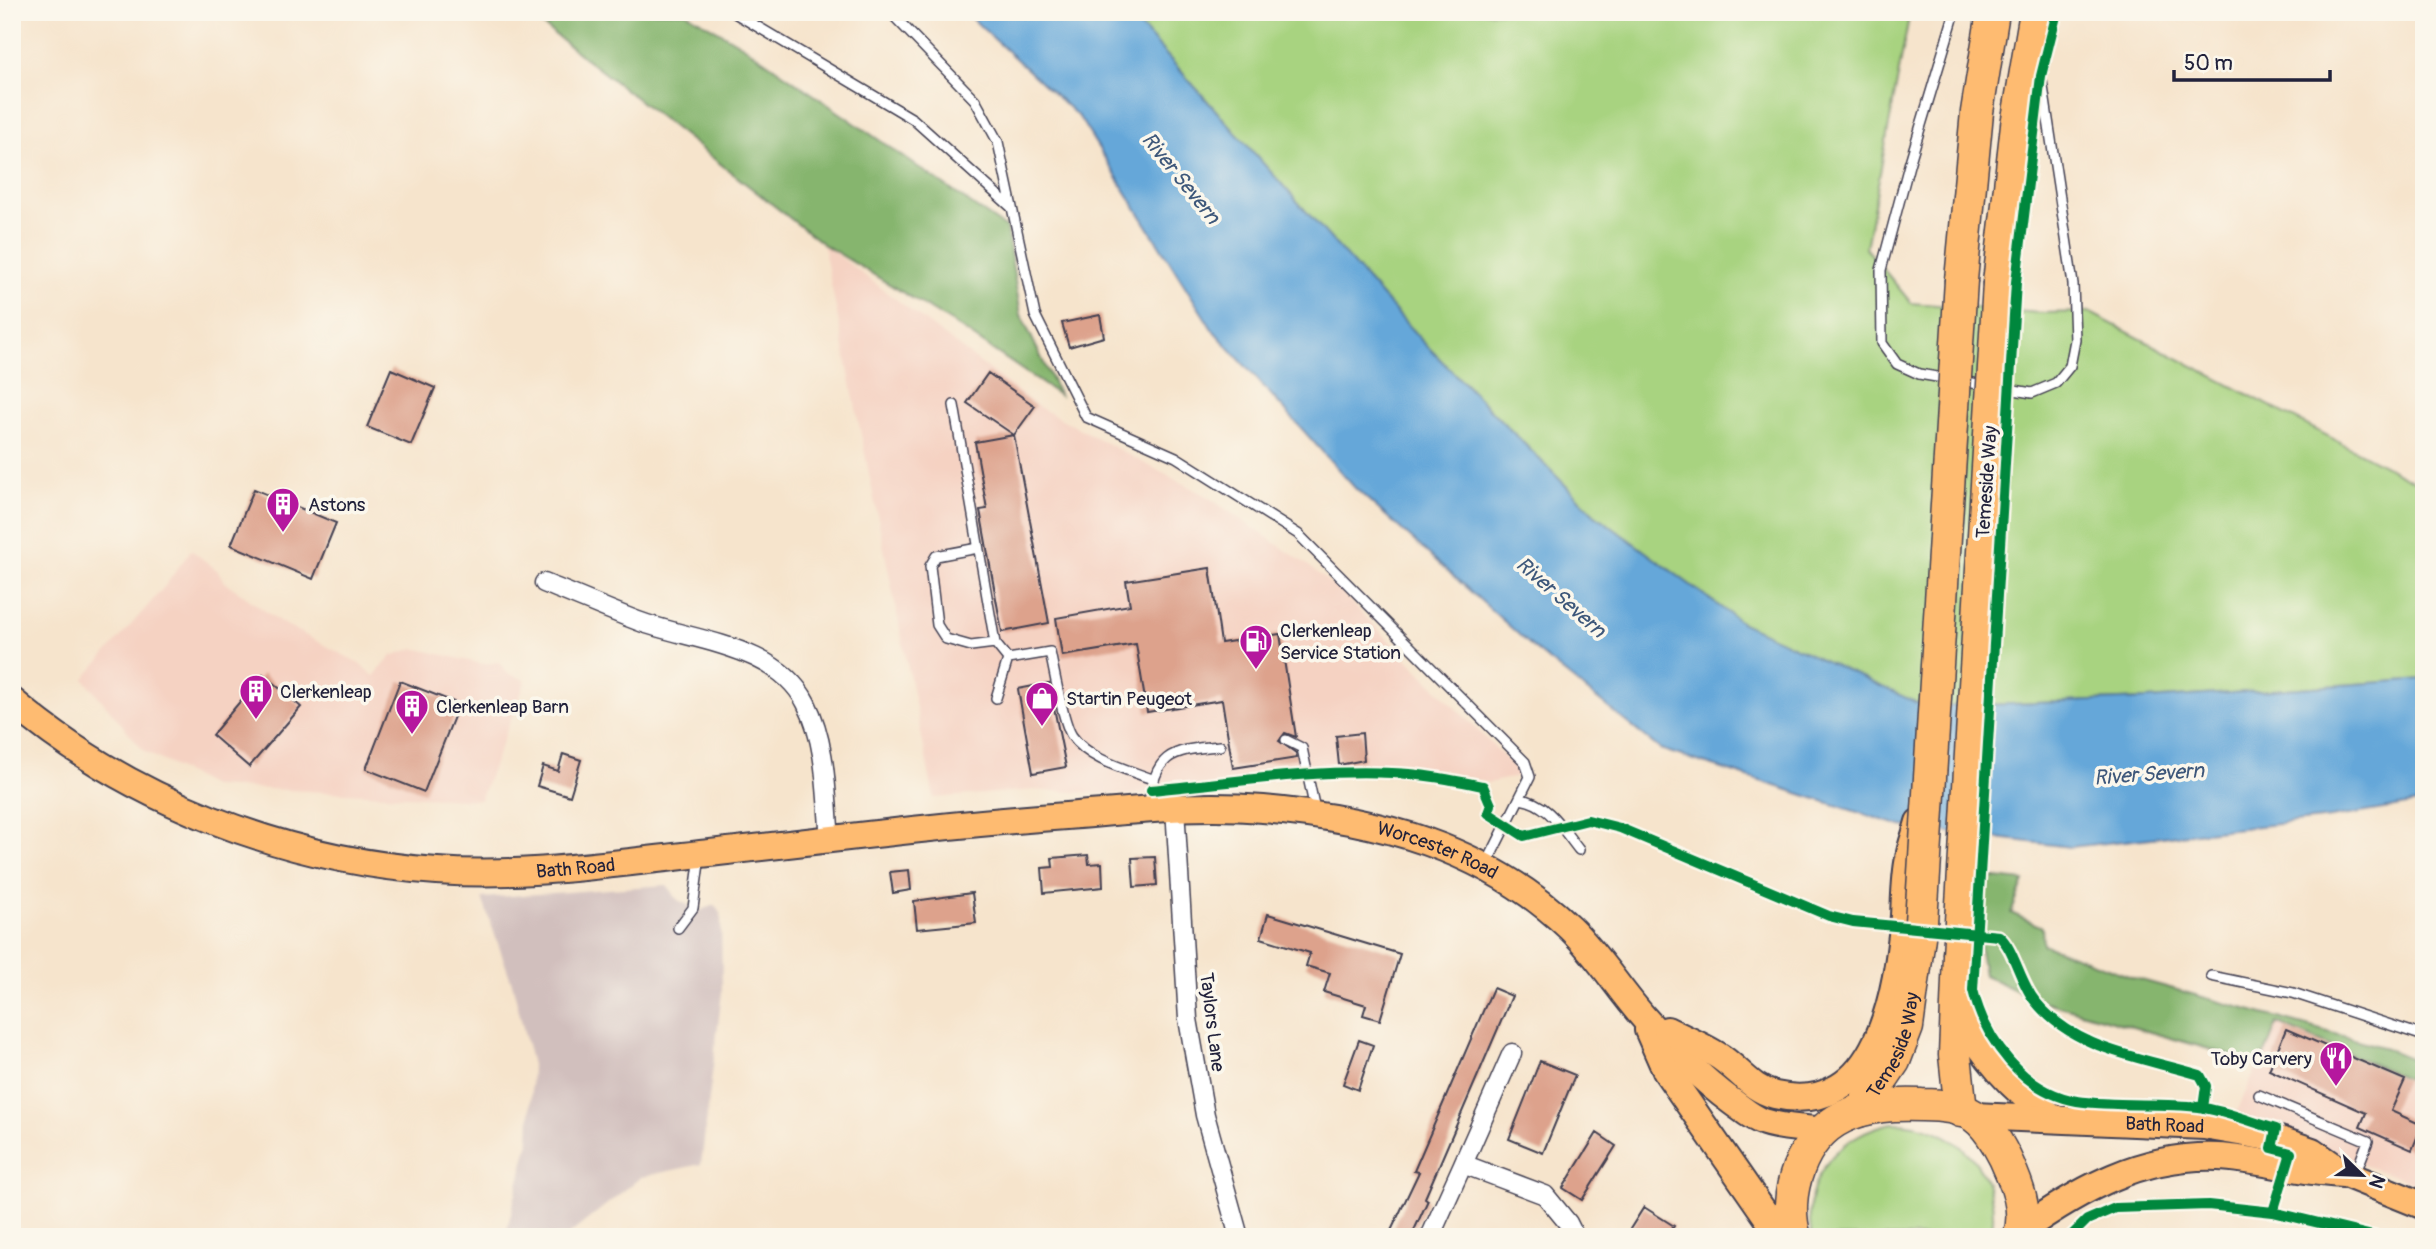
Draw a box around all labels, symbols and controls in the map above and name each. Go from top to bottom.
scale bar [2174,38,2329,82]
text: 50 m [2184,50,2233,77]
water label: River Severn [1135,127,1226,230]
street label: Temeside Way [1971,425,2003,539]
building icon: Astons [264,485,302,534]
place label: Astons [308,493,366,517]
water label: River Severn [1510,551,1612,644]
place label: Clerkenleap Service Station [1280,619,1401,665]
fuel station icon: Clerkenleap Service Station [1237,622,1275,671]
building icon: Clerkenleap [237,672,275,721]
shop icon: Startin Peugeot [1023,679,1061,728]
place label: Clerkenleap [280,680,372,704]
building icon: Clerkenleap Barn [393,687,431,736]
place label: Startin Peugeot [1066,687,1193,711]
place label: Clerkenleap Barn [436,695,569,719]
water label: River Severn [2093,757,2206,792]
street label: Worcester Road [1375,816,1502,885]
street label: Bath Road [535,853,616,884]
street label: Taylors Lane [1194,971,1230,1074]
street label: Temeside Way [1862,991,1925,1103]
restaurant icon: Toby Carvery [2317,1039,2355,1088]
place label: Toby Carvery [2210,1047,2312,1071]
street label: Bath Road [2125,1112,2205,1139]
north arrow [2328,1140,2398,1210]
text: N [2363,1171,2390,1192]

